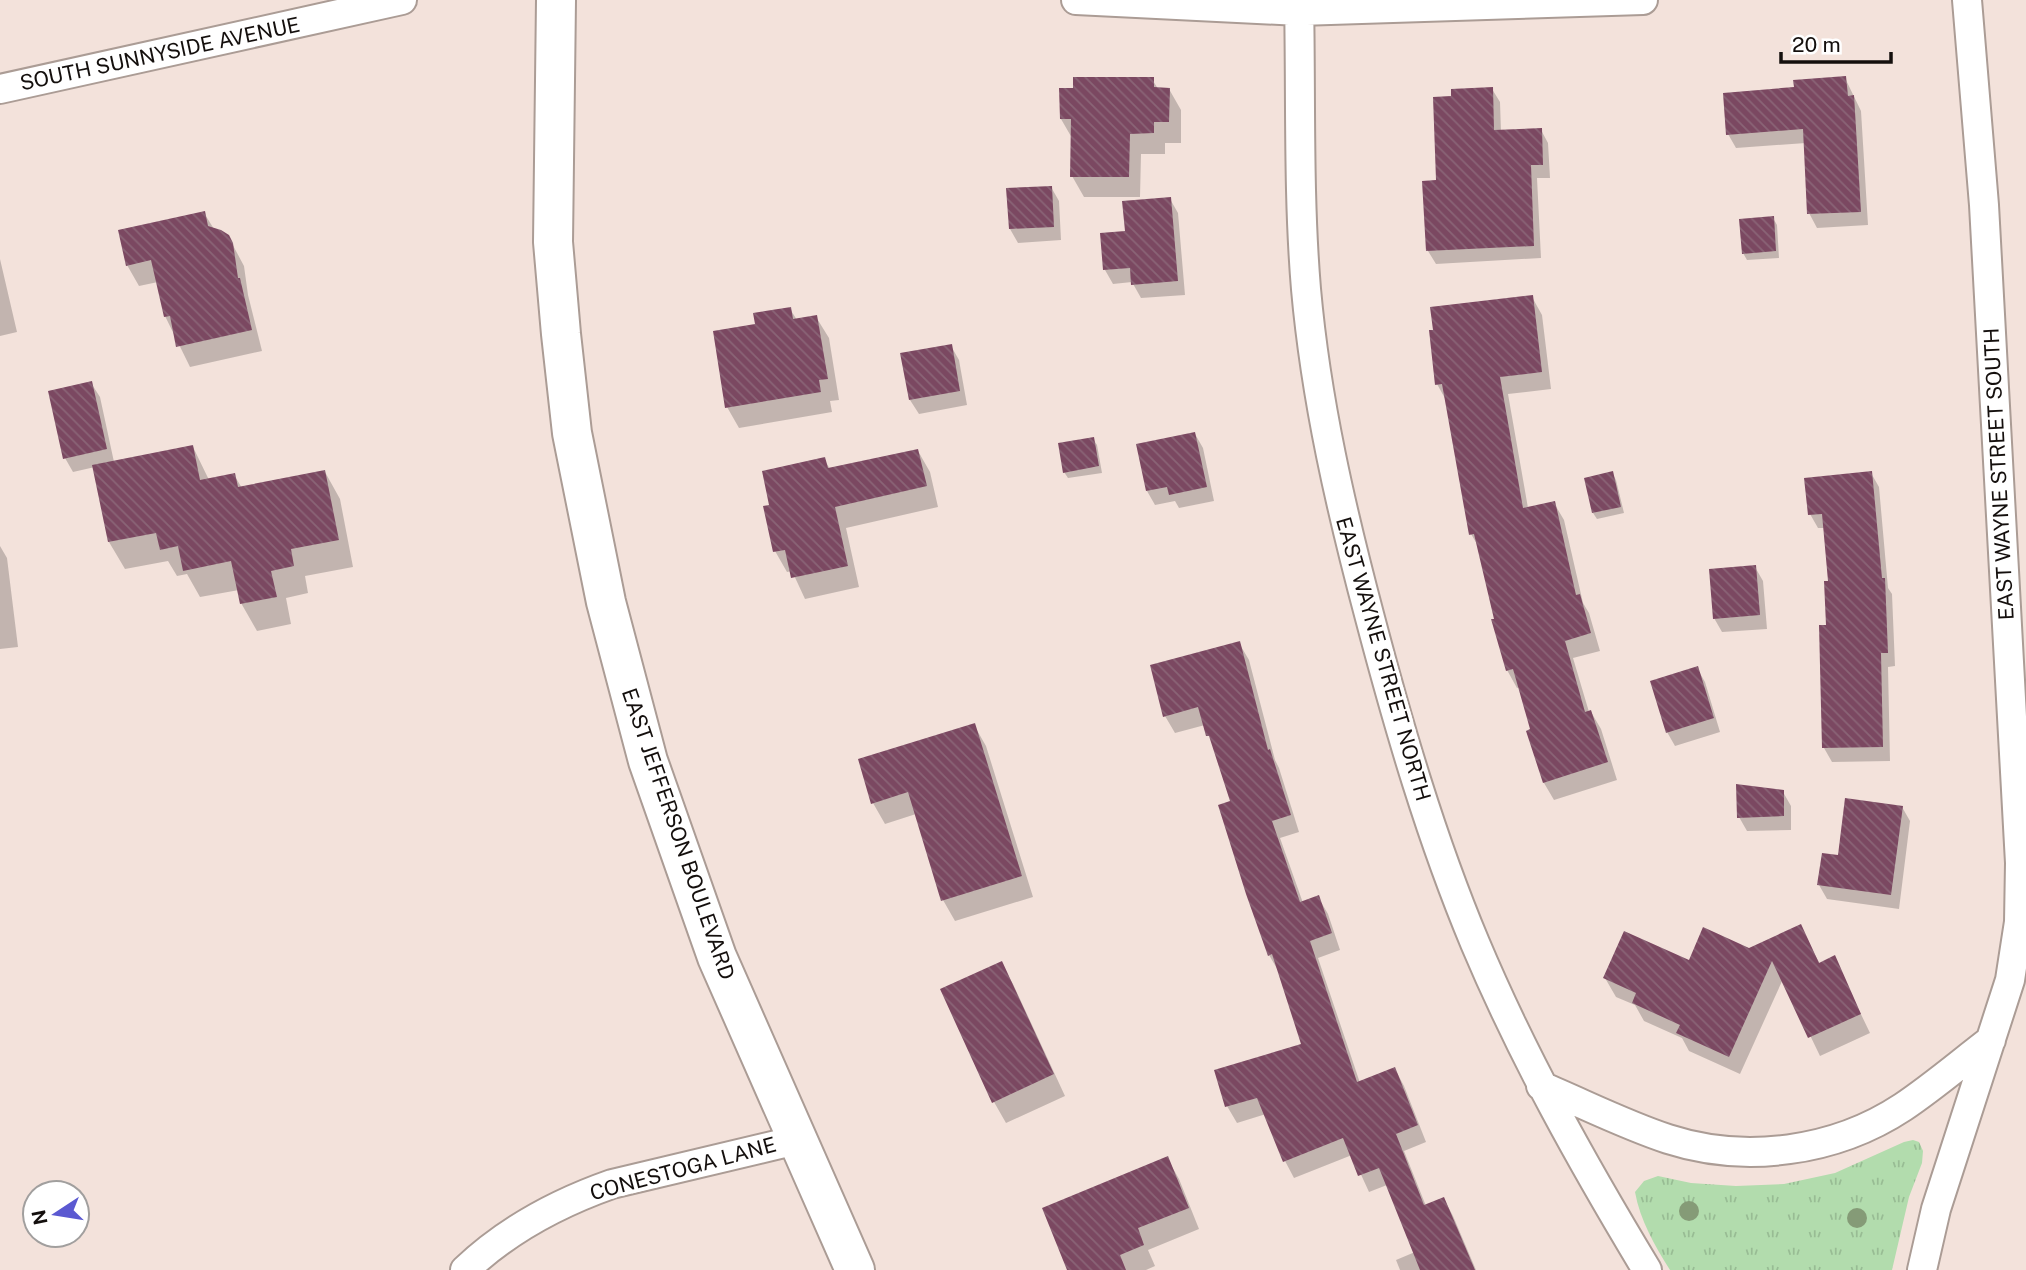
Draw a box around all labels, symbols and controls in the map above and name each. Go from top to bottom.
street label: SOUTH SUNNYSIDE AVENUE [18,12,302,95]
scale bar [1781,21,1891,65]
text: 20 m [1792,32,1841,57]
street label: EAST WAYNE STREET SOUTH [1978,327,2019,621]
street label: EAST WAYNE STREET NORTH [1331,514,1436,804]
street label: EAST JEFFERSON BOULEVARD [617,685,740,983]
street label: CONESTOGA LANE [587,1132,779,1205]
north arrow [21,1179,91,1249]
text: N [27,1208,52,1227]

